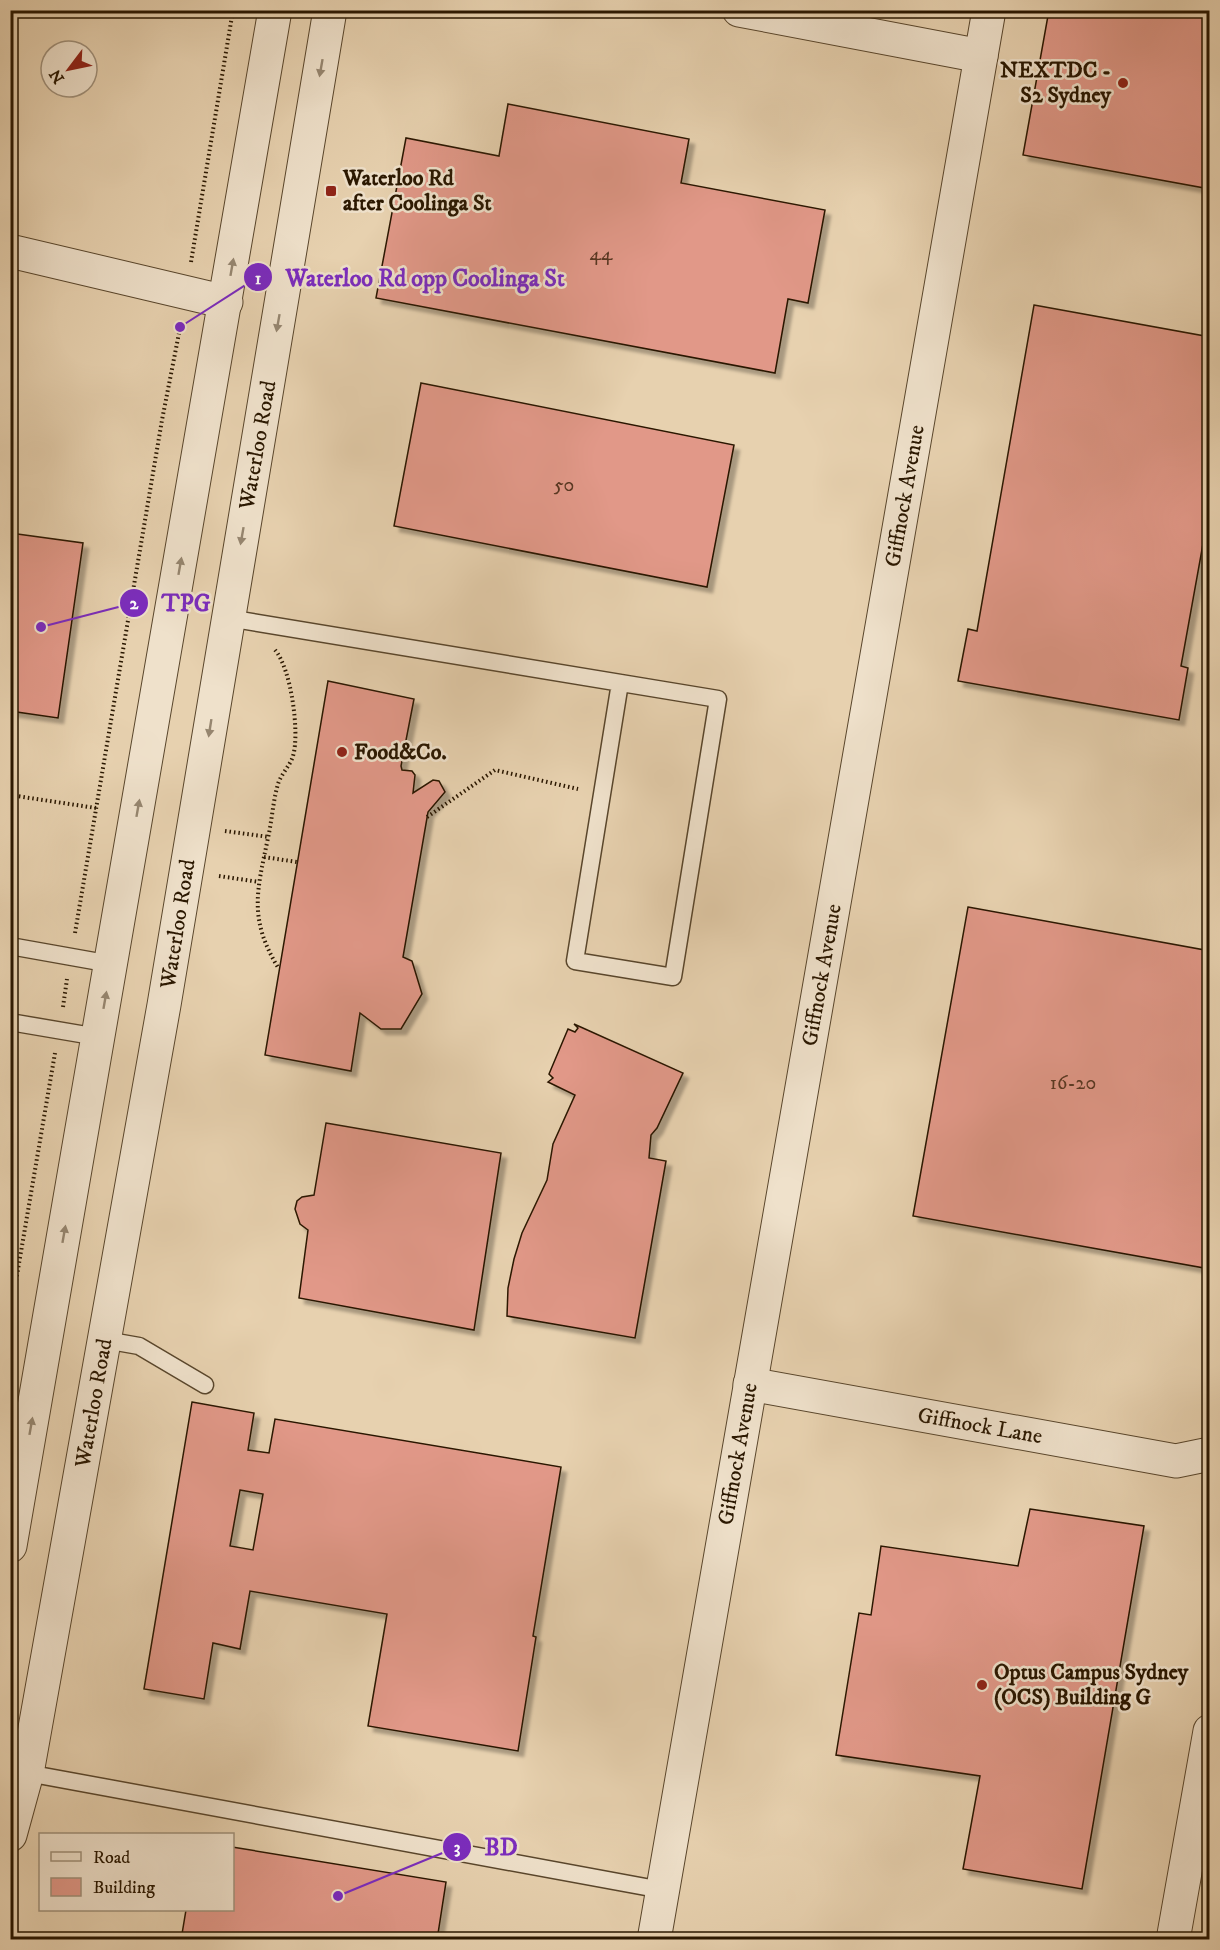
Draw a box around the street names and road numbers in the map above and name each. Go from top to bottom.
street label: Waterloo Road [233,378,283,513]
street label: Giffnock Avenue [879,423,931,569]
street label: Waterloo Road [154,857,202,992]
street label: Giffnock Avenue [796,902,848,1048]
street label: Waterloo Road [69,1336,119,1471]
street label: Giffnock Avenue [712,1381,764,1527]
street label: Giffnock Lane [915,1402,1045,1450]

